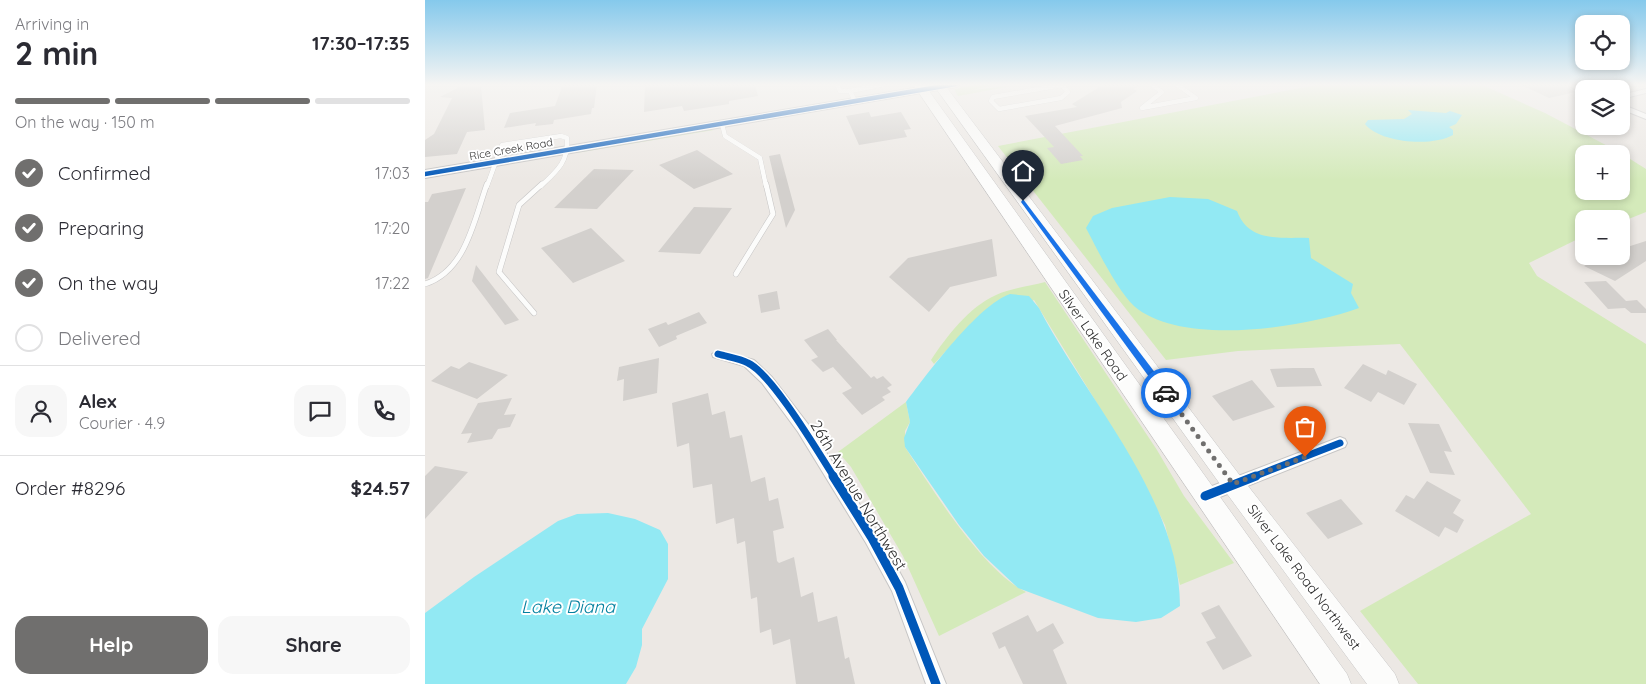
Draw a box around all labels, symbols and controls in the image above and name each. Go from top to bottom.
text: Arriving in [15,14,89,34]
map controls [1575,15,1630,265]
button: locate [1575,15,1630,70]
text: 17:30–17:35 [312,31,410,55]
text: 2 min [15,33,98,73]
button: layers [1575,80,1630,135]
text: On the way · 150 m [15,112,155,132]
street label: Rice Creek Road [468,135,554,163]
button: + [1575,145,1630,200]
pin [1002,150,1044,201]
icon: home [1009,157,1037,185]
icon: check [15,159,43,187]
text: Confirmed [58,161,151,185]
text: 17:03 [375,163,410,183]
button: − [1575,210,1630,265]
icon: check [15,214,43,242]
text: Preparing [58,216,144,240]
text: 17:20 [374,218,410,238]
icon: check [15,269,43,297]
text: On the way [58,271,159,295]
text: 17:22 [375,273,410,293]
street label: Silver Lake Road [1055,286,1131,384]
text: Delivered [58,326,141,350]
courier [1141,368,1191,418]
icon: car [1152,379,1180,407]
button: person [15,385,67,437]
button: chat [294,385,346,437]
button: phone [358,385,410,437]
text: Alex [79,389,117,413]
pin [1284,406,1326,457]
text: Courier · 4.9 [79,413,165,433]
icon: bag [1291,413,1319,441]
street label: 26th Avenue Northwest [806,416,912,574]
text: Order #8296 [15,476,125,500]
text: $24.57 [351,476,410,500]
street label: Silver Lake Road Northwest [1243,500,1365,654]
water label: Lake Diana [521,595,616,618]
button: Help [15,616,208,674]
button: Share [218,616,410,674]

